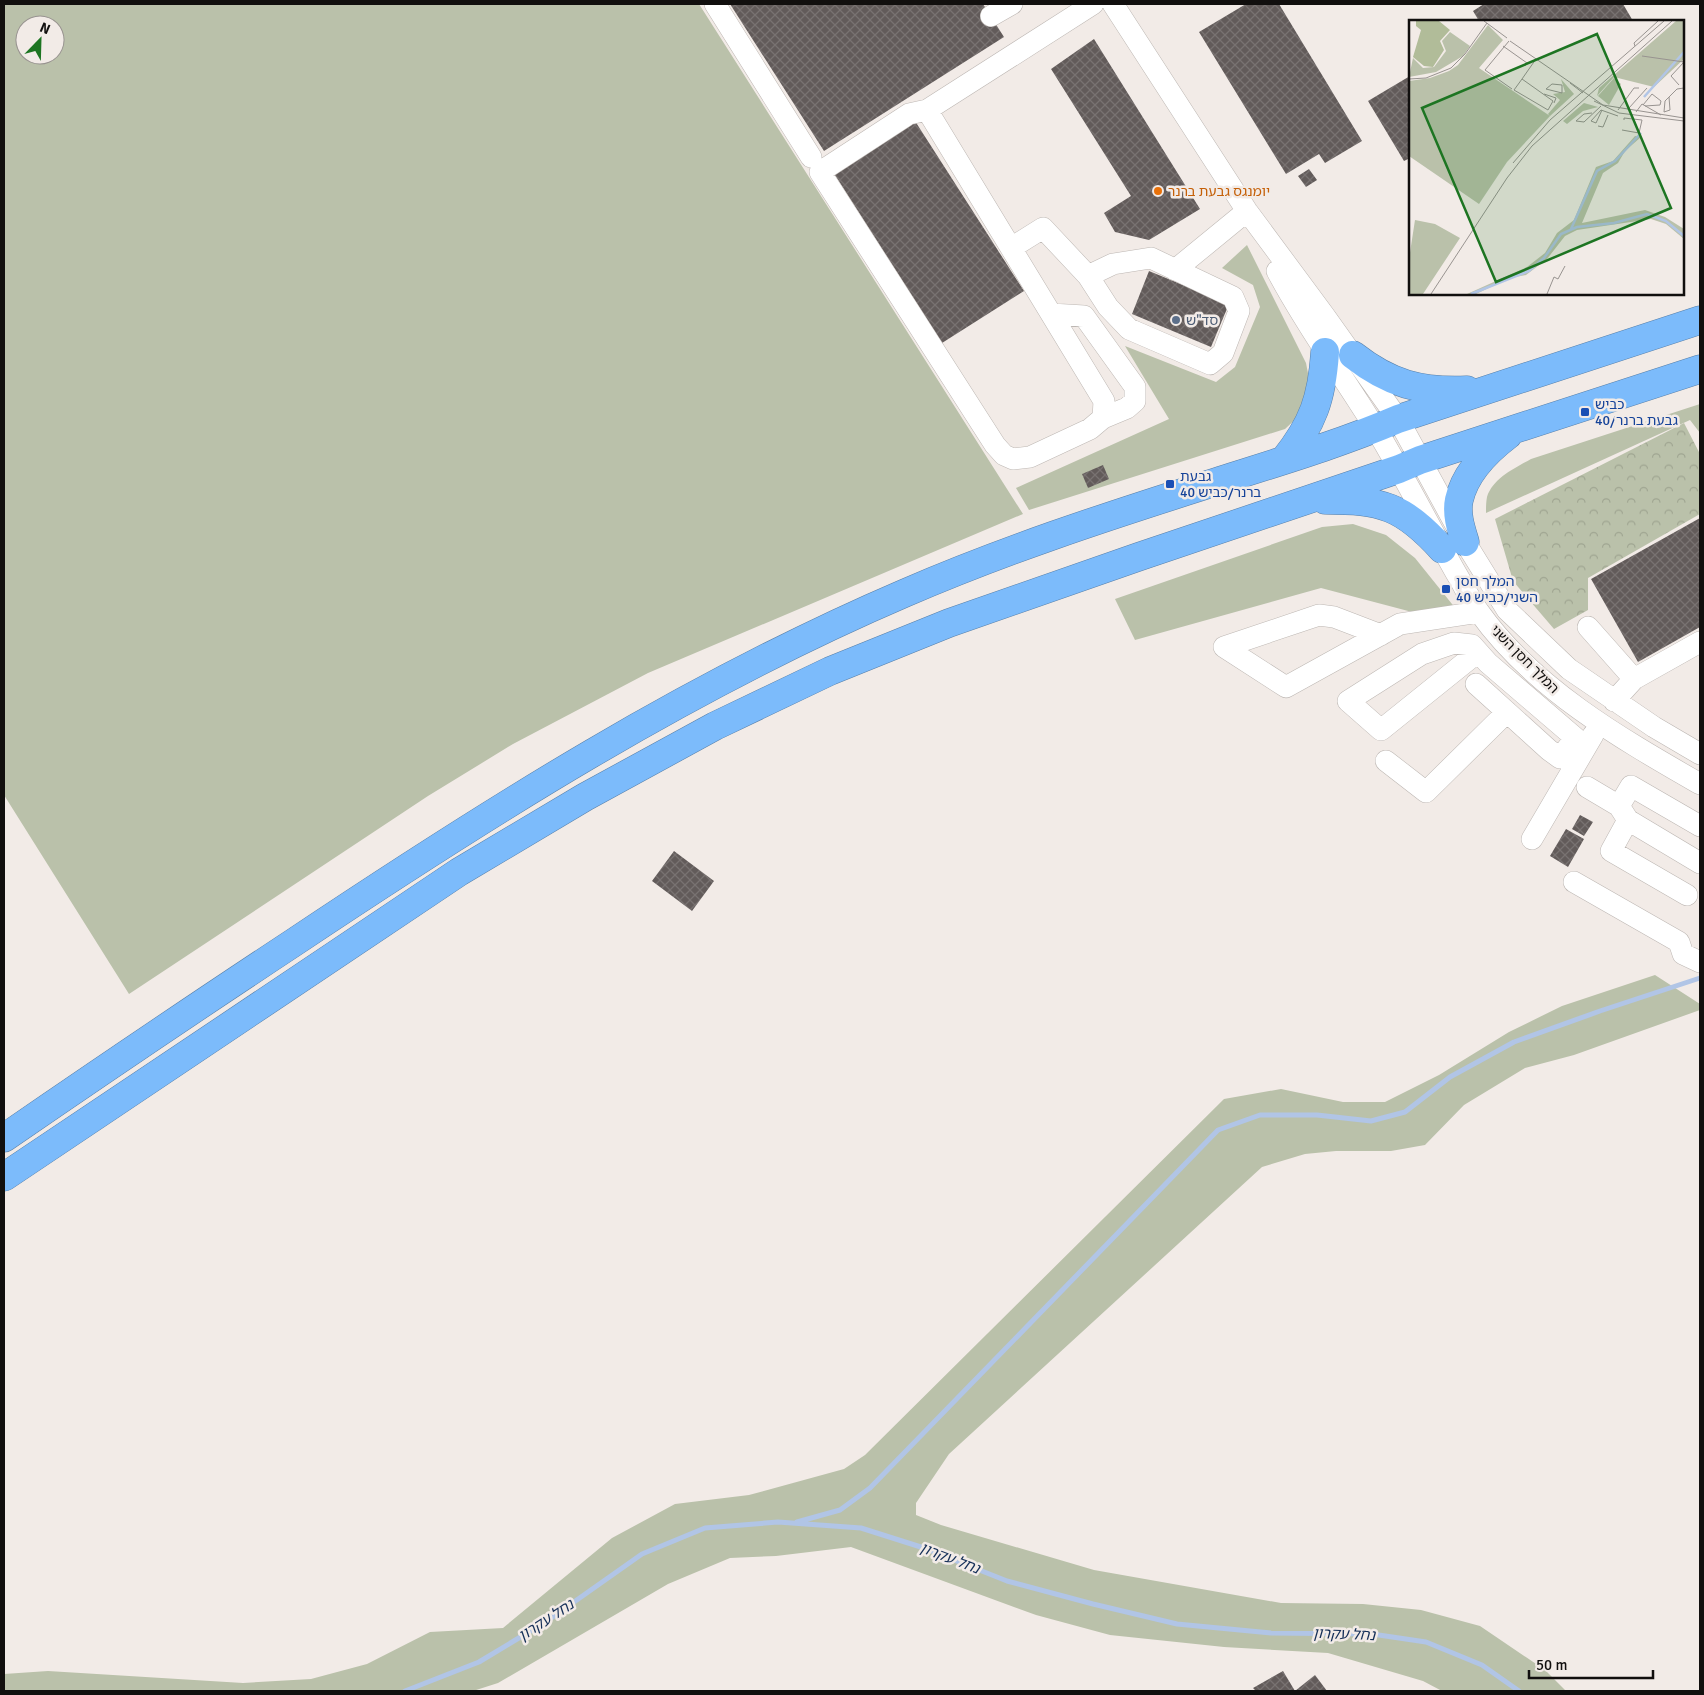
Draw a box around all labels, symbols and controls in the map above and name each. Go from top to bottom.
north arrow [15,15,65,65]
text: N [37,19,53,38]
inset map [1409,20,1684,295]
place label: יומנגס גבעת ברנר [1168,183,1270,200]
marker: יומנגס גבעת ברנר [1152,185,1164,197]
place label: סד"ש [1186,312,1218,329]
marker: סד"ש [1170,314,1182,326]
place label: כביש 40/גבעת ברנר [1595,396,1678,429]
marker: כביש 40/גבעת ברנר [1579,406,1591,418]
place label: גבעת ברנר/כביש 40 [1180,468,1261,501]
marker: גבעת ברנר/כביש 40 [1164,478,1176,490]
place label: המלך חסן השני/כביש 40 [1456,573,1538,606]
marker: המלך חסן השני/כביש 40 [1440,583,1452,595]
street label: המלך חסן השני [1487,622,1562,697]
water label: נחל עקרון [918,1538,984,1578]
water label: נחל עקרון [515,1595,578,1645]
water label: נחל עקרון [1313,1624,1377,1644]
scale bar [1529,1648,1653,1680]
text: 50 m [1536,1656,1567,1674]

